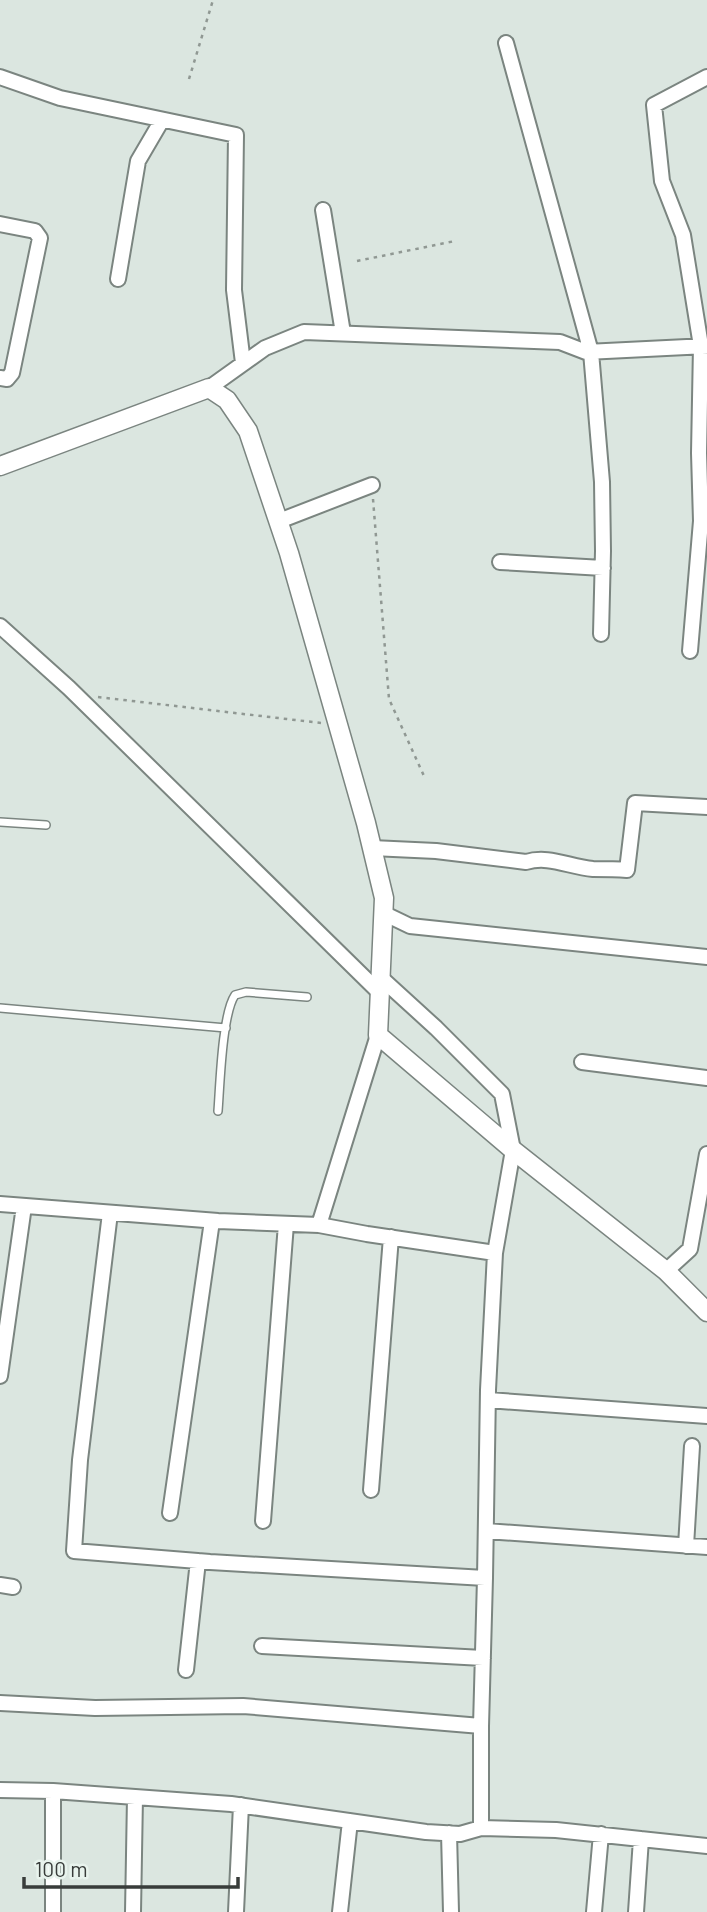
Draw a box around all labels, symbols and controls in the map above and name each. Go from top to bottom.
scale bar [24,1846,238,1890]
text: 100 m [35,1856,88,1881]

